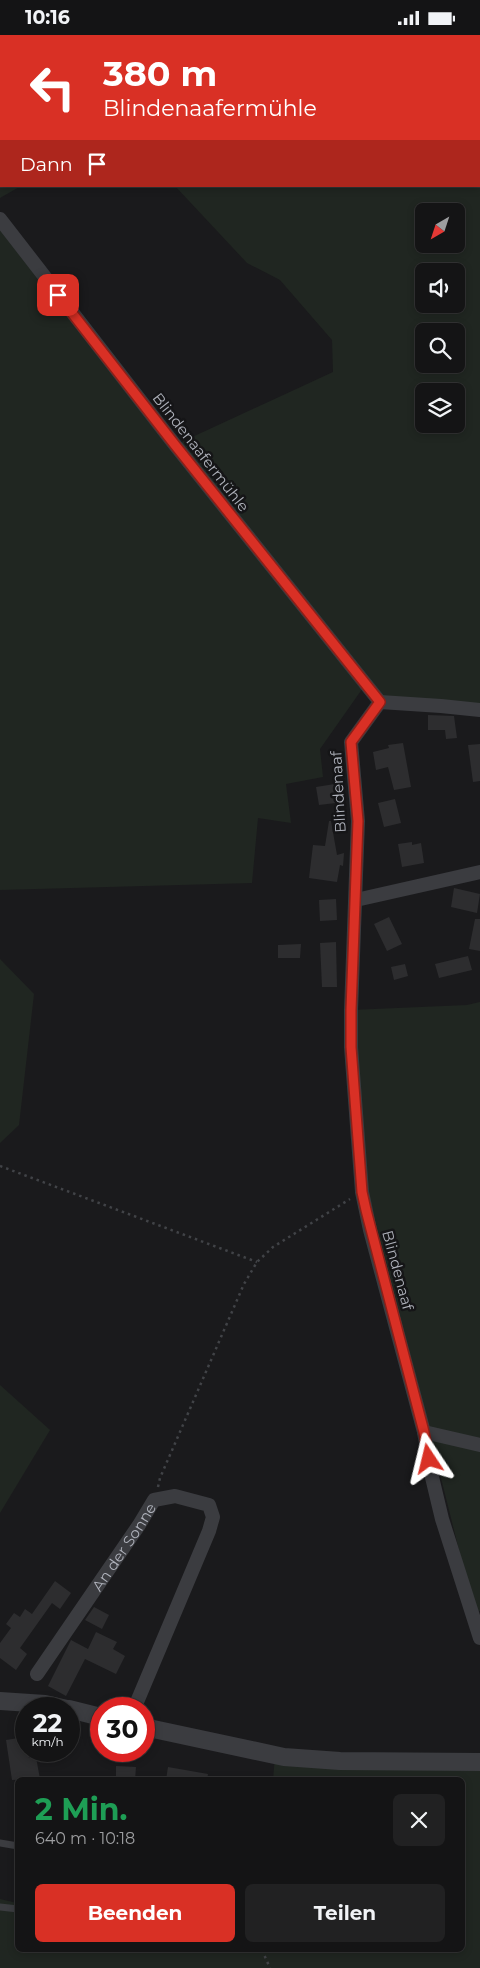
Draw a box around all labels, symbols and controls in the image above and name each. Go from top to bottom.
text: 10:16 [25,6,70,29]
text: 380 m [103,52,217,95]
icon: left [20,55,85,120]
text: Blindenaafermühle [103,95,317,122]
icon: arrive [83,150,111,178]
text: Dann [20,153,73,176]
north arrow [415,203,465,253]
map controls [415,203,465,433]
button: sound [415,263,465,313]
pin [37,274,79,316]
icon: arrive [44,281,72,309]
button: search [415,323,465,373]
button: layers [415,383,465,433]
street label: Blindenaafermühle [149,389,253,515]
street label: Blindenaaf [326,750,350,833]
street label: Blindenaaf [378,1228,418,1313]
position arrow [402,1432,454,1484]
street label: An der Sonne [87,1499,160,1594]
speed limit sign: 30 [90,1697,155,1762]
text: 22 [33,1708,62,1738]
text: km/h [31,1734,64,1749]
text: 2 Min. [35,1791,127,1828]
button: close [393,1794,445,1846]
text: 640 m · 10:18 [35,1829,135,1848]
button: Beenden [35,1884,235,1942]
button: Teilen [245,1884,445,1942]

